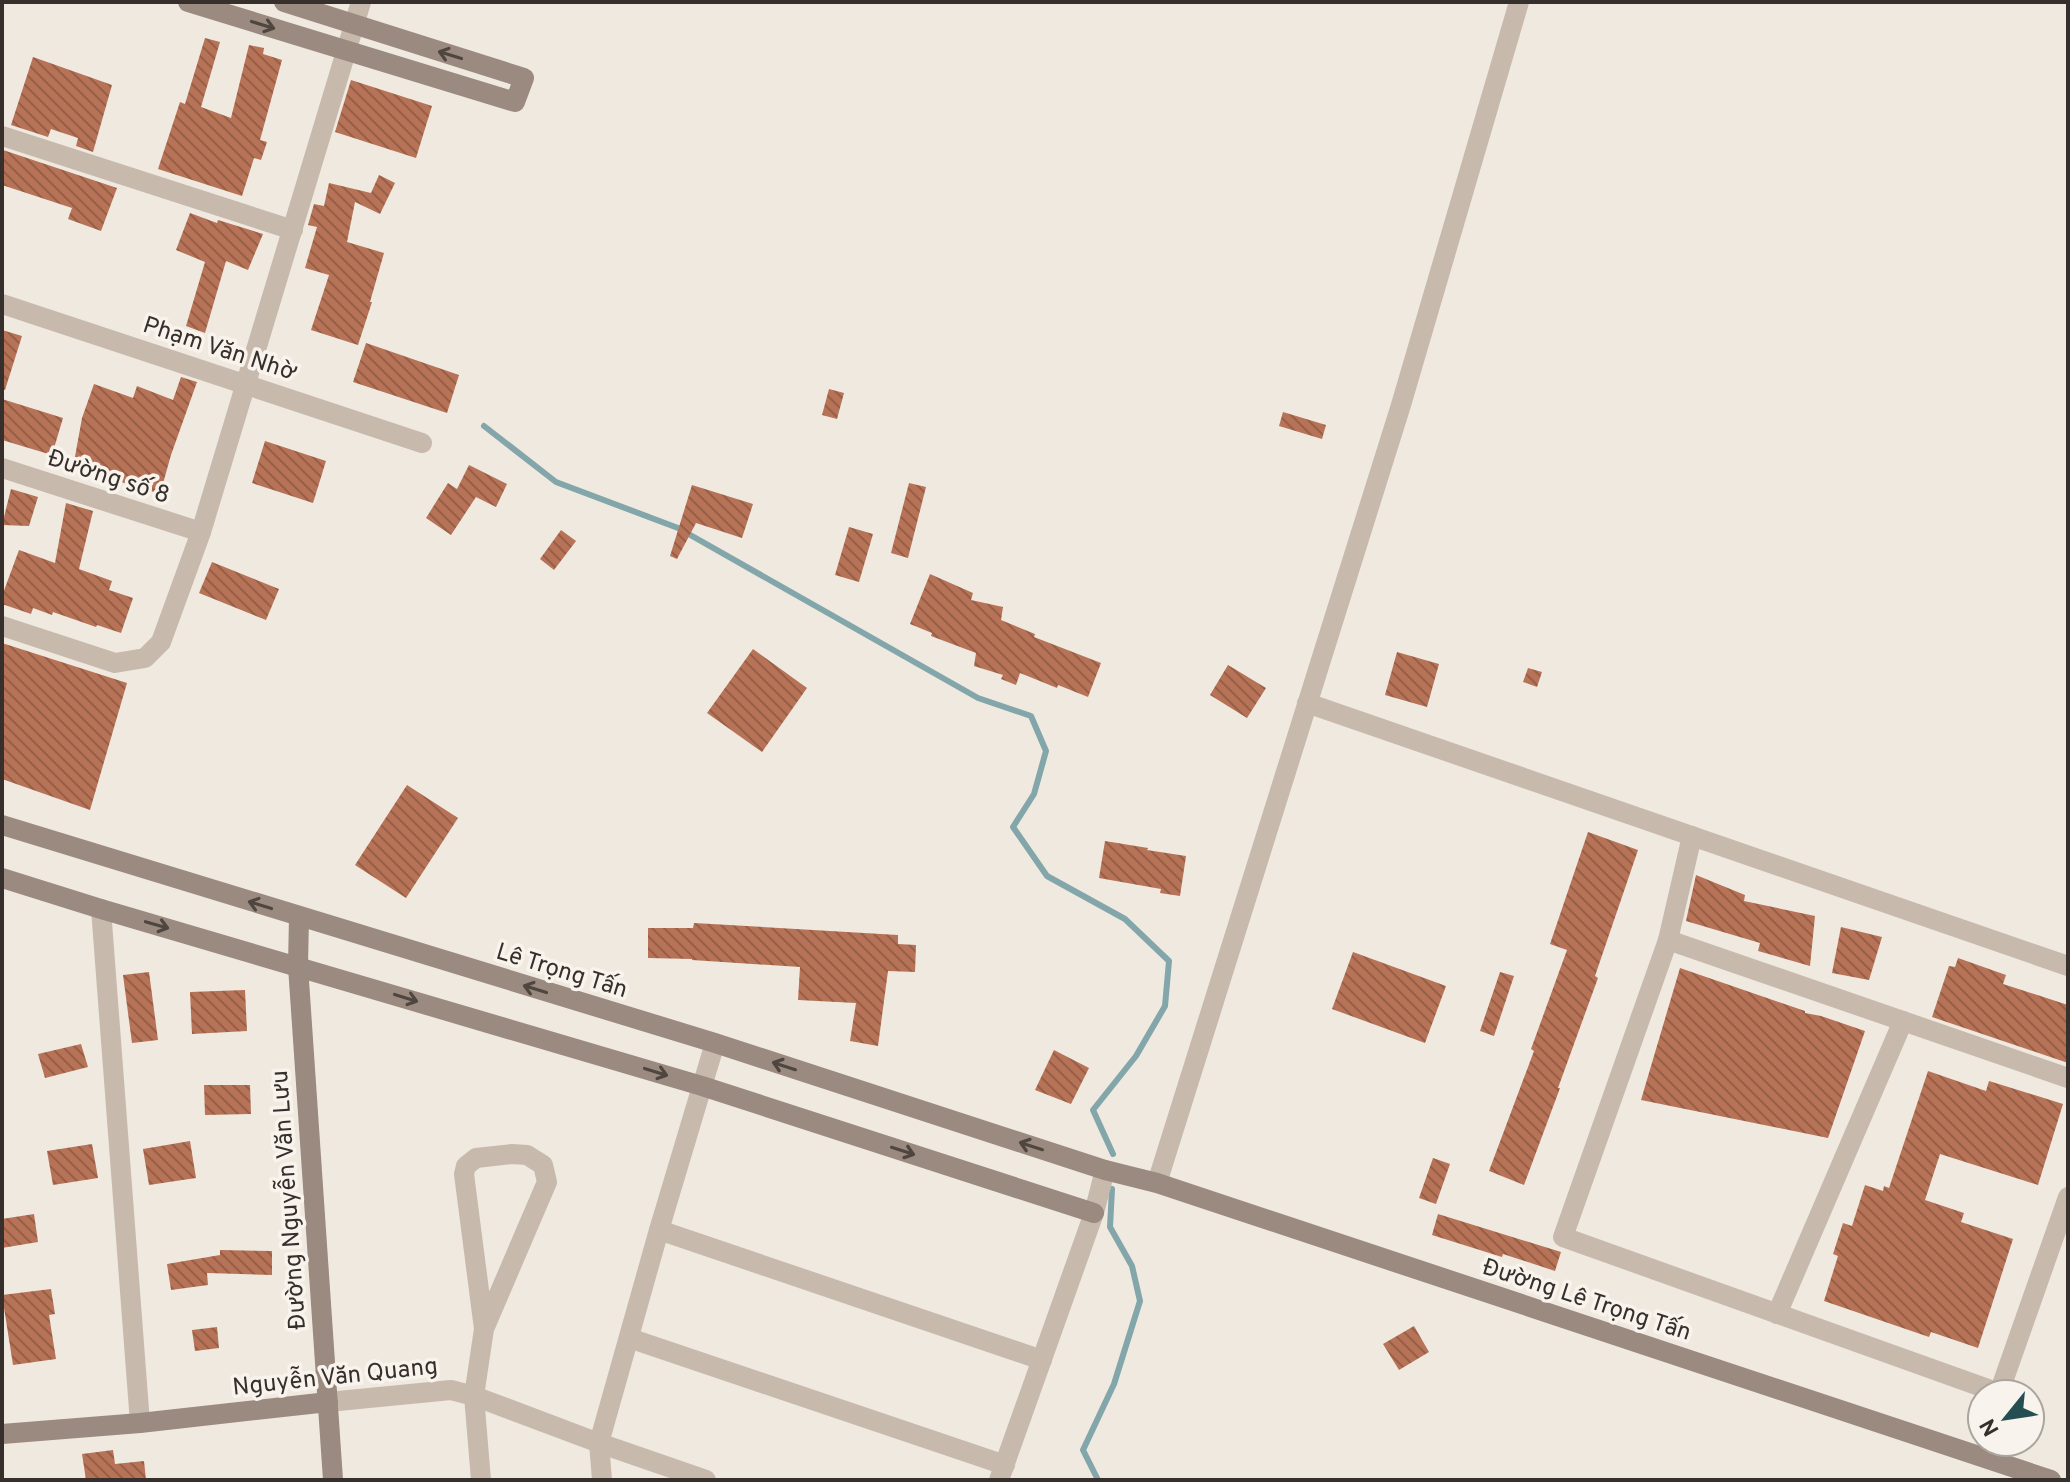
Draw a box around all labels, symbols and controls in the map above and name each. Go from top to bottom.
one-way arrow [249,18,275,33]
one-way arrow [437,47,463,62]
street label: Phạm Văn Nhờ [139,311,300,389]
street label: Đường số 8 [43,443,174,512]
one-way arrow [247,897,273,912]
one-way arrow [143,918,169,933]
street label: Lê Trọng Tấn [492,937,631,1006]
one-way arrow [523,981,549,996]
one-way arrow [393,991,419,1006]
one-way arrow [771,1057,796,1072]
one-way arrow [642,1065,668,1080]
street label: Đường Nguyễn Văn Lưu [264,1069,314,1331]
one-way arrow [1019,1138,1044,1152]
one-way arrow [891,1145,916,1160]
street label: Đường Lê Trọng Tấn [1478,1252,1695,1349]
street label: Nguyễn Văn Quang [231,1350,439,1404]
north arrow [1966,1378,2046,1458]
text: N [1975,1413,2006,1440]

